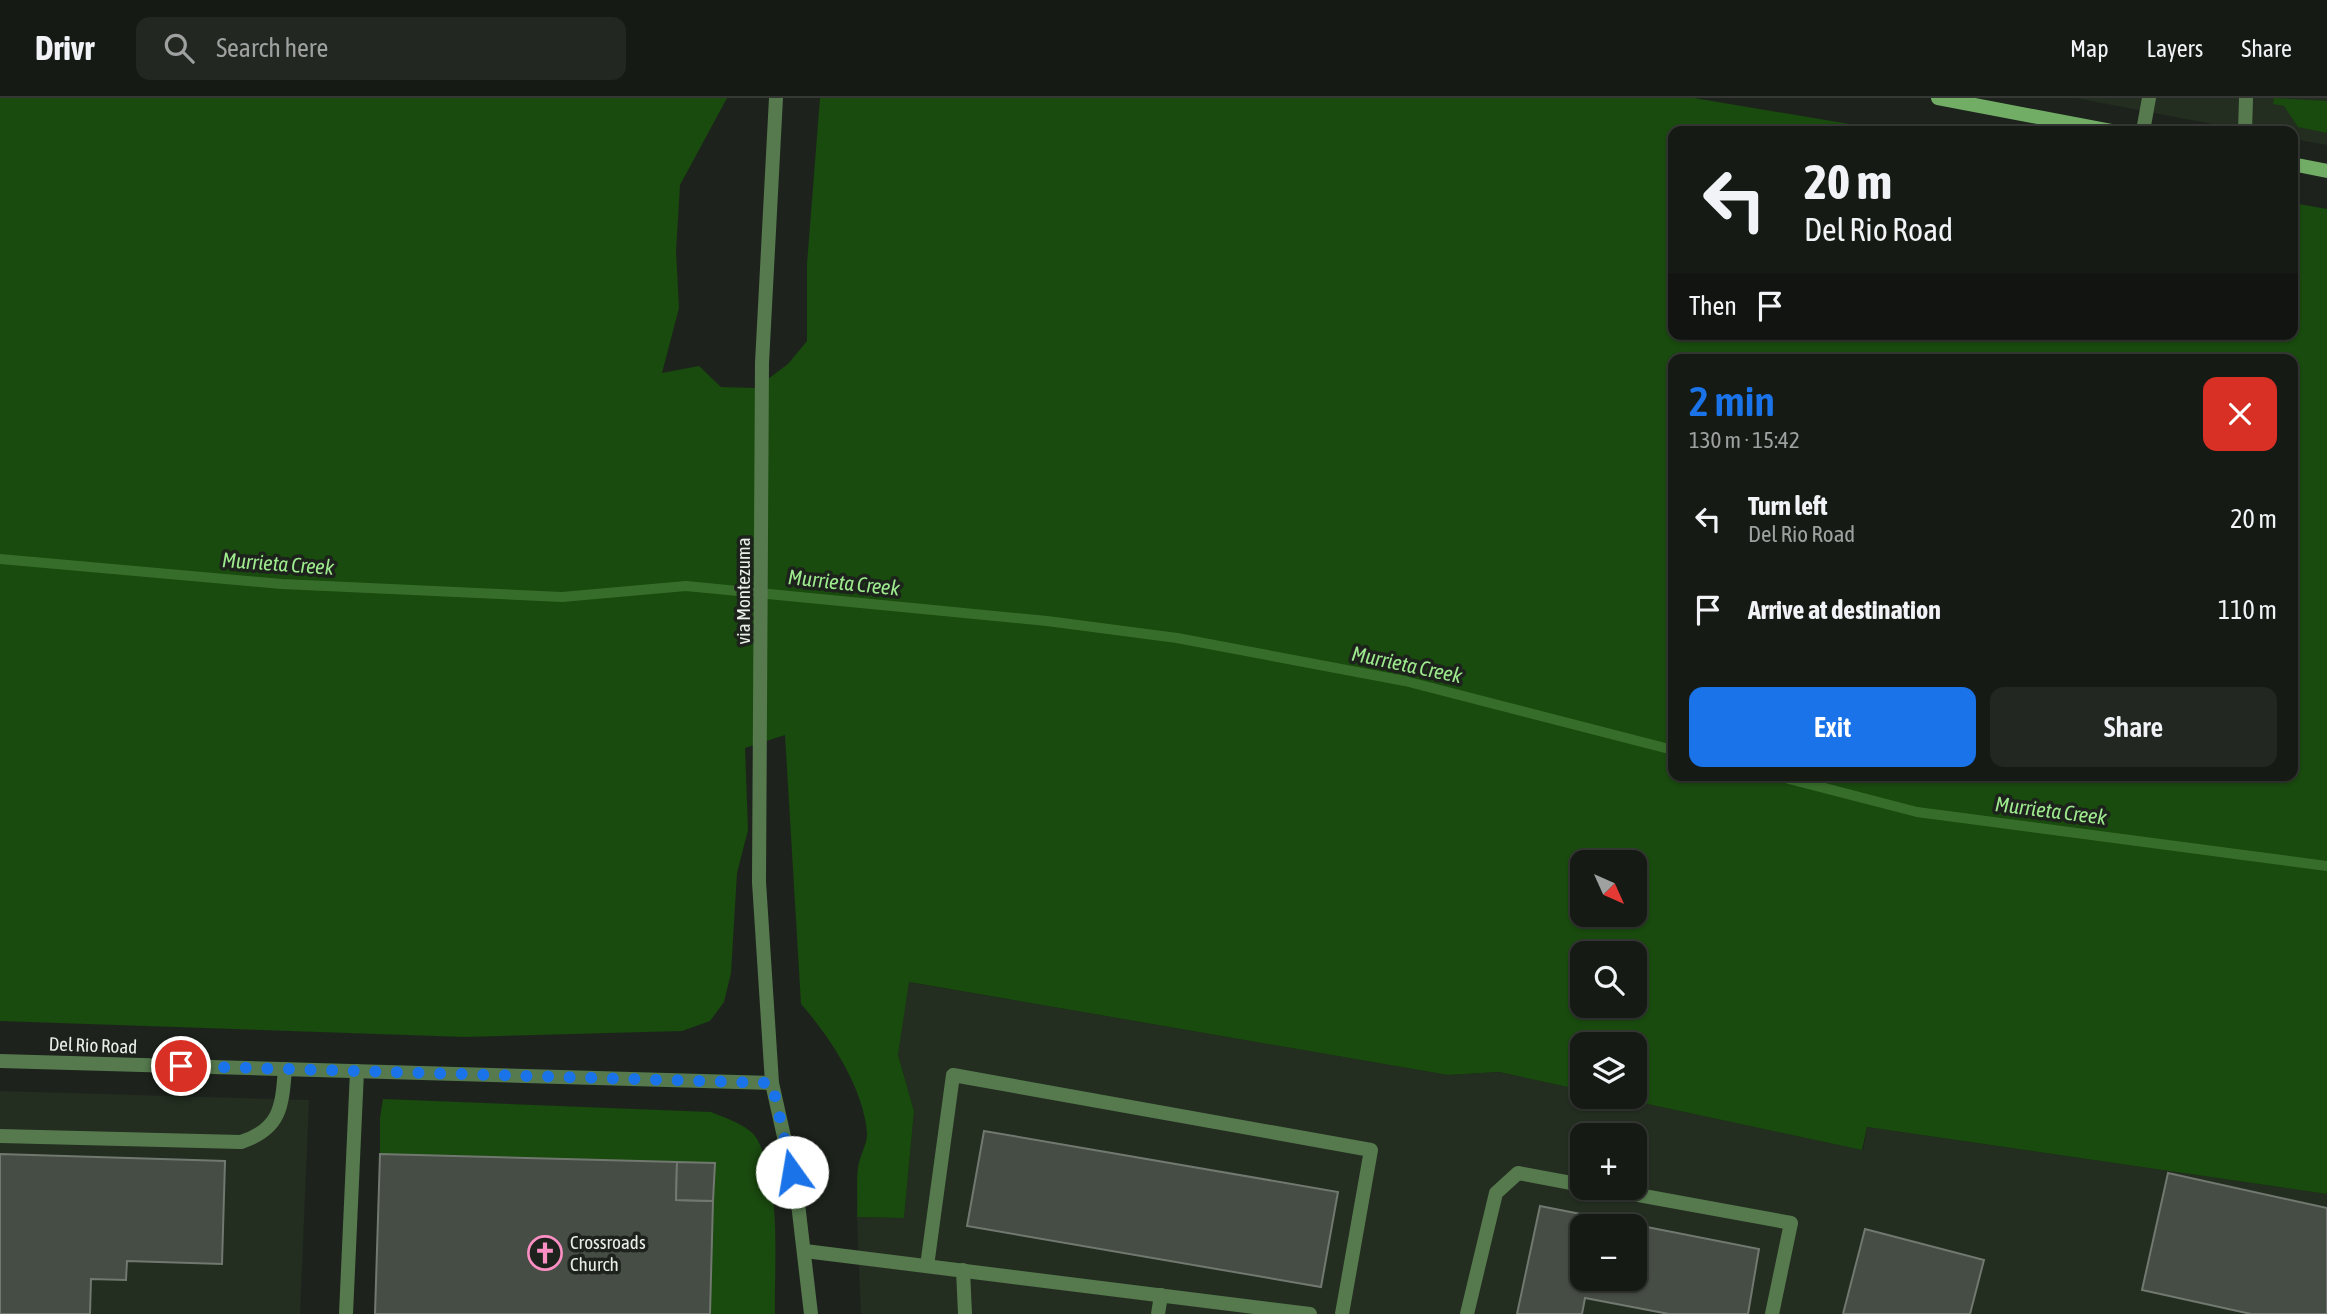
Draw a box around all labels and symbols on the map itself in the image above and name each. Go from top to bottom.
street label: via Montezuma [732,538,754,644]
water label: Murrieta Creek [221,547,336,579]
water label: Murrieta Creek [787,564,902,600]
water label: Murrieta Creek [1350,641,1465,688]
water label: Murrieta Creek [1994,791,2109,829]
north arrow [1570,850,1647,928]
street label: Del Rio Road [48,1032,138,1058]
pin [151,1036,211,1096]
position arrow [755,1135,829,1209]
place label: Crossroads Church [570,1231,646,1275]
church icon: Crossroads Church [526,1234,564,1272]

